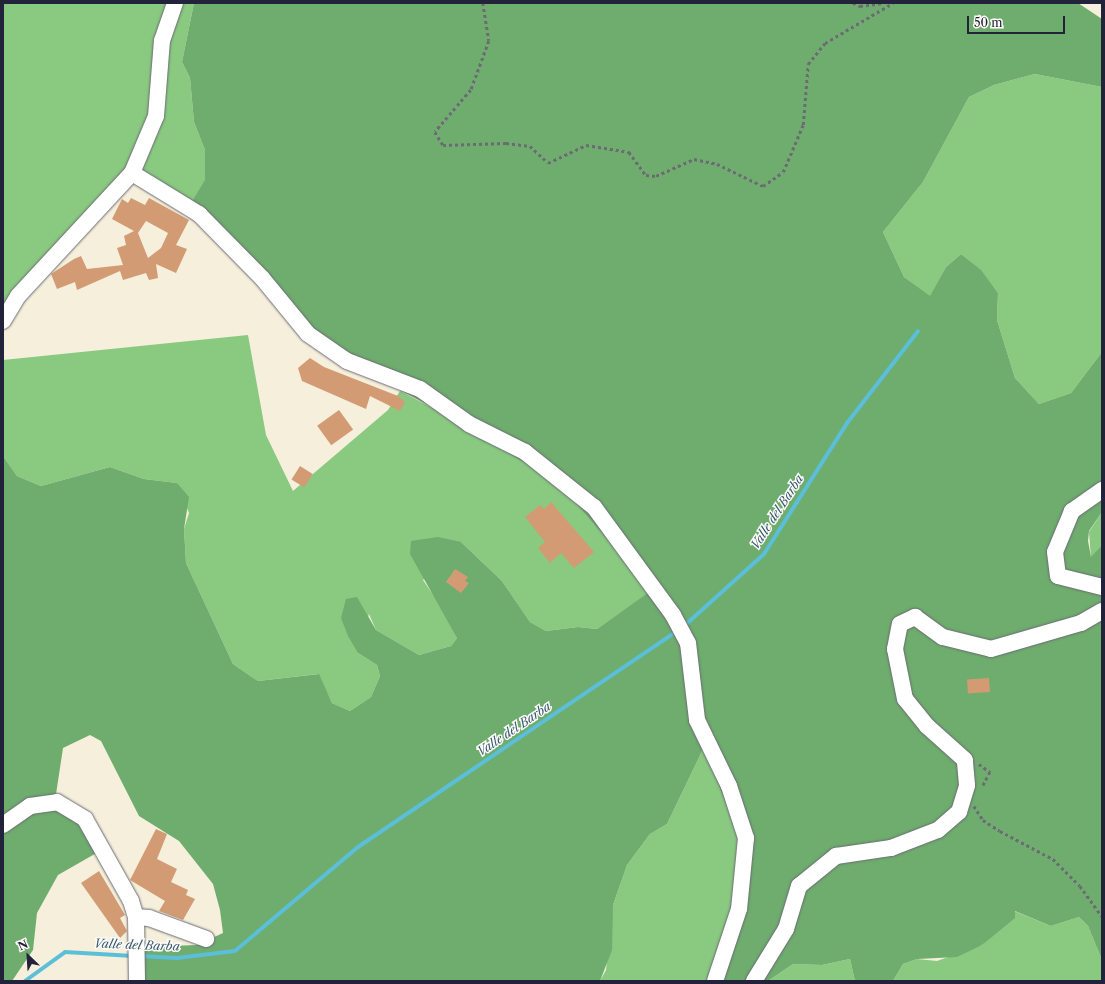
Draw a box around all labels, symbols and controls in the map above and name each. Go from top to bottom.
scale bar [969,8,1067,34]
text: 50 m [974,15,1003,30]
water label: Valle del Barba [748,472,806,552]
water label: Valle del Barba [475,699,553,759]
north arrow [8,936,48,976]
water label: Valle del Barba [94,936,180,954]
text: N [16,937,30,953]

